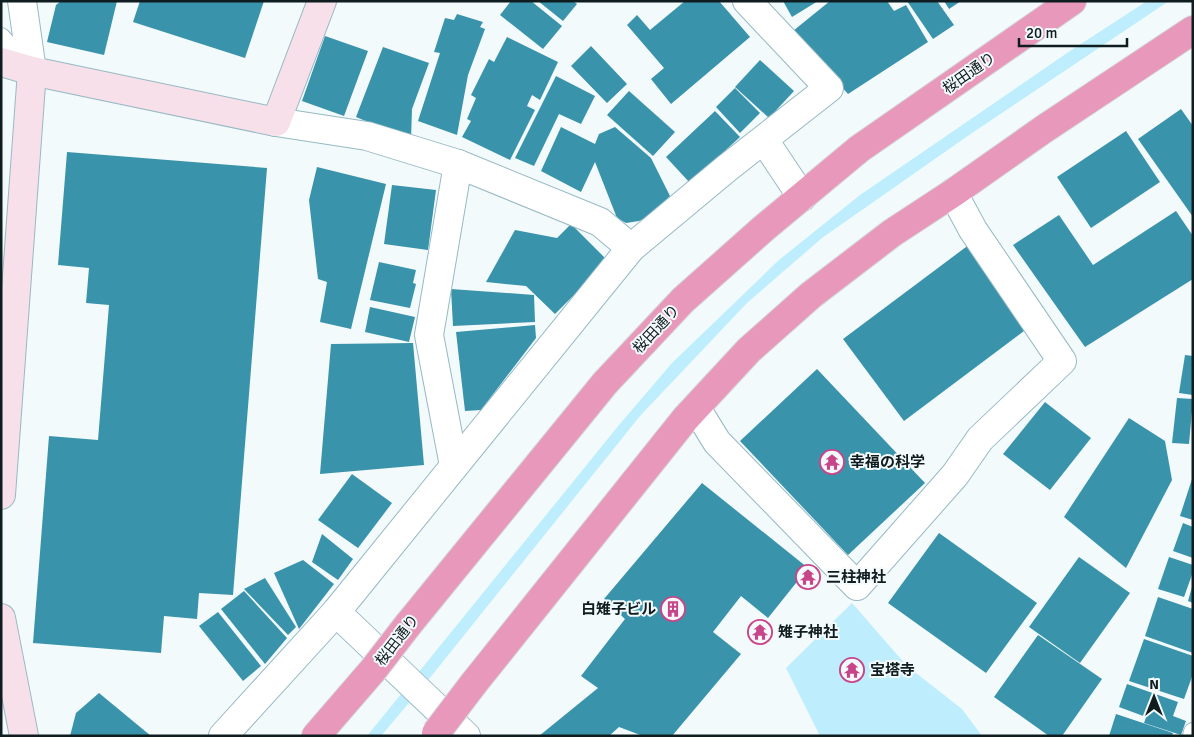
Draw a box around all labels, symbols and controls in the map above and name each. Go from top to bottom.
scale bar [1019,15,1126,47]
text: 20 m [1026,24,1057,42]
street label: 桜田通り [939,48,999,98]
street label: 桜田通り [629,301,683,357]
temple icon: 幸福の科学 [819,449,845,475]
place label: 幸福の科学 [850,453,925,471]
temple icon: 三柱神社 [795,564,821,590]
place label: 三柱神社 [826,568,886,586]
building icon: 白雉子ビル [660,596,686,622]
place label: 白雉子ビル [581,600,656,618]
street label: 桜田通り [371,611,423,669]
temple icon: 雉子神社 [747,619,773,645]
place label: 雉子神社 [778,623,838,641]
temple icon: 宝塔寺 [839,657,865,683]
place label: 宝塔寺 [870,661,915,679]
north arrow [1129,672,1179,722]
text: N [1149,676,1159,693]

